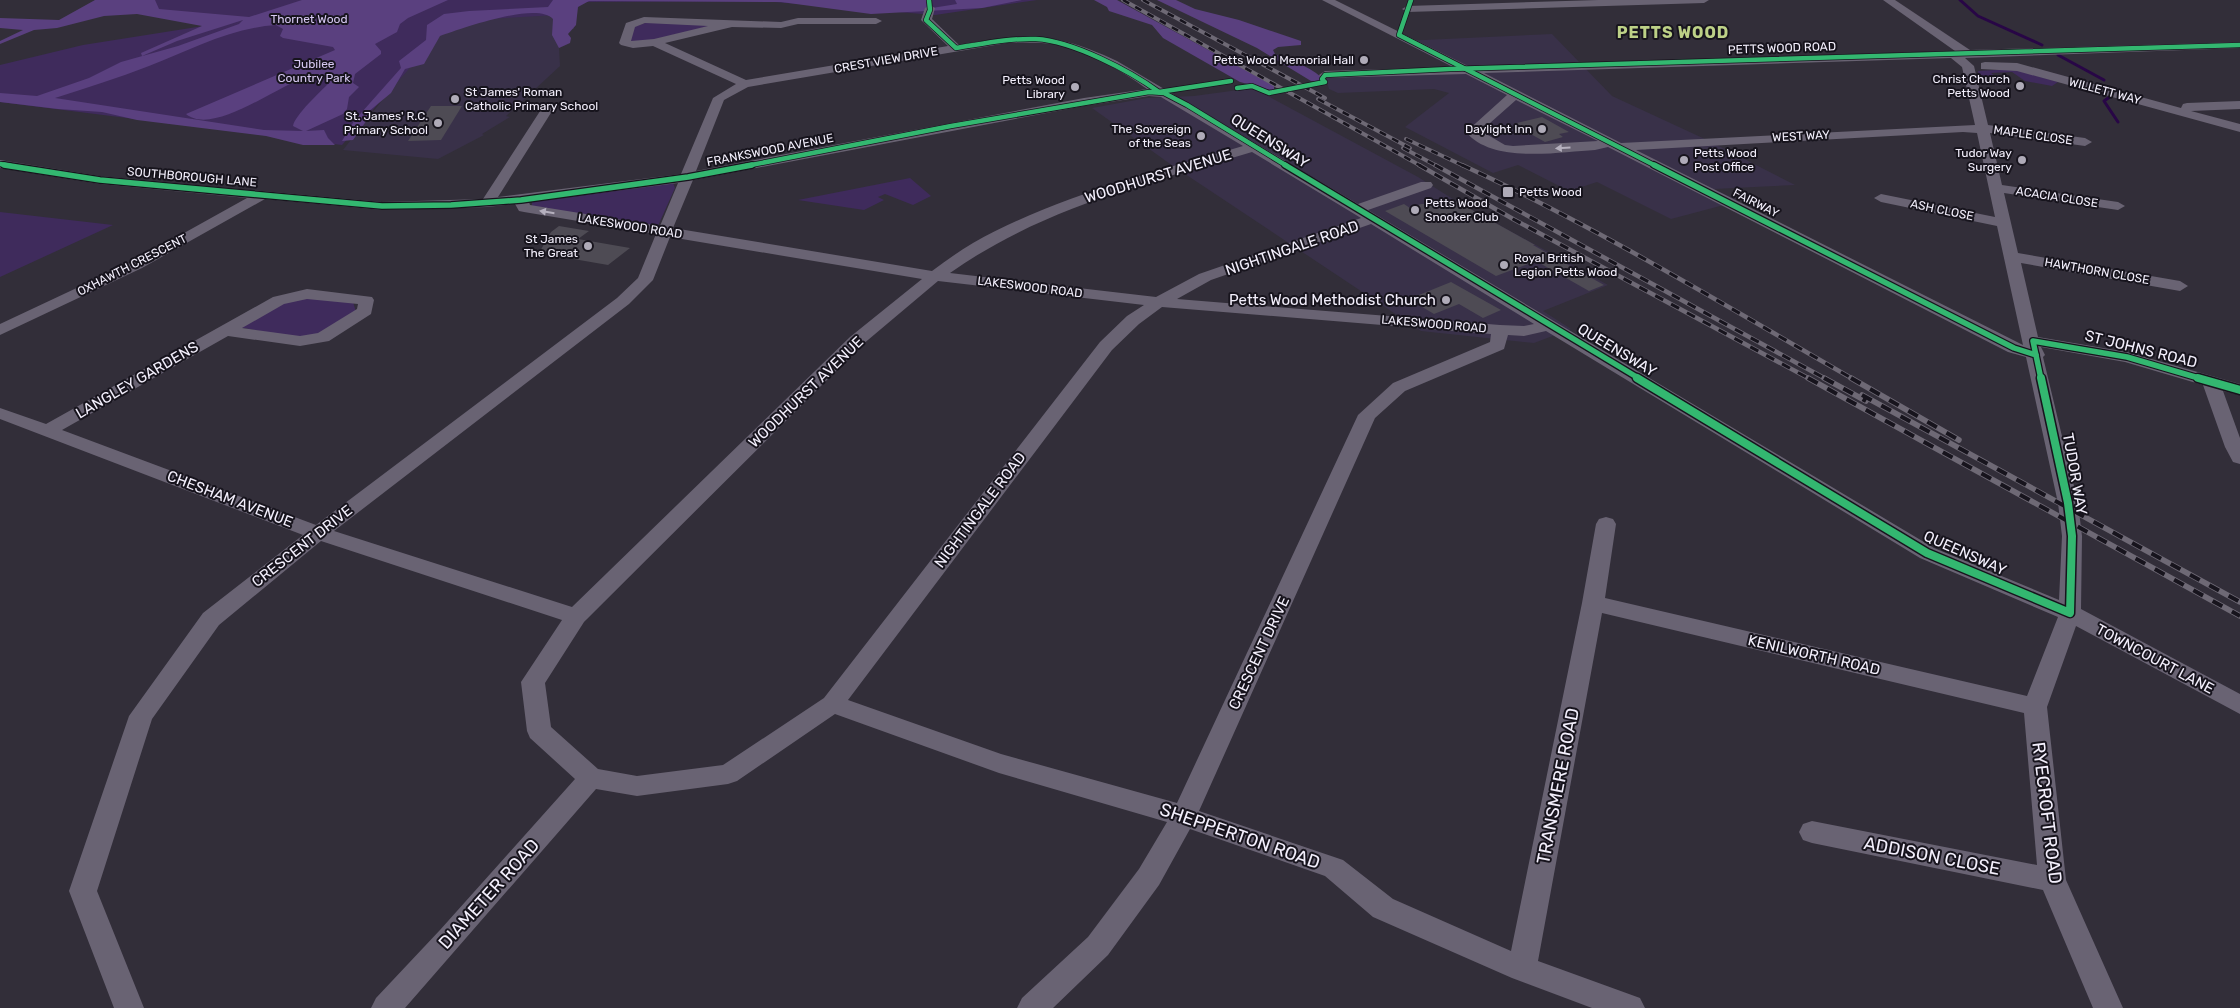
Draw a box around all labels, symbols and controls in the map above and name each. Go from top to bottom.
park label: Thornet Wood [270,12,348,26]
district label: PETTS WOOD [1617,23,1729,42]
street label: PETTS WOOD ROAD [1728,39,1836,57]
street label: CREST VIEW DRIVE [833,44,939,76]
place label: Petts Wood Memorial Hall [1213,53,1354,67]
marker: Petts Wood Memorial Hall [1358,54,1370,66]
park label: Jubilee Country Park [278,57,351,85]
place label: Christ Church Petts Wood [1933,72,2010,100]
place label: Petts Wood Library [1002,73,1065,101]
street label: WILLETT WAY [2067,75,2143,107]
marker: Christ Church Petts Wood [2014,80,2026,92]
marker: Petts Wood Library [1069,81,1081,93]
place label: St James' Roman Catholic Primary School [465,85,598,113]
marker: St James' Roman Catholic Primary School [449,93,461,105]
place label: St. James' R.C. Primary School [344,109,428,137]
street label: QUEENSWAY [1228,110,1313,172]
marker: St. James' R.C. Primary School [432,117,444,129]
place label: The Sovereign of the Seas [1112,122,1191,150]
place label: Daylight Inn [1465,122,1532,136]
marker: Daylight Inn [1536,123,1548,135]
street label: MAPLE CLOSE [1993,123,2073,147]
street label: WEST WAY [1772,127,1830,145]
marker: The Sovereign of the Seas [1195,130,1207,142]
street label: FRANKSWOOD AVENUE [705,131,835,169]
one-way arrow [1555,144,1571,152]
street label: WOODHURST AVENUE [1082,145,1234,207]
place label: Petts Wood Post Office [1694,146,1757,174]
place label: Tudor Way Surgery [1955,146,2012,174]
marker: Petts Wood Post Office [1678,154,1690,166]
marker: Tudor Way Surgery [2016,154,2028,166]
street label: SOUTHBOROUGH LANE [127,164,257,190]
street label: ACACIA CLOSE [2015,184,2099,210]
marker: Petts Wood [1501,185,1515,199]
place label: Petts Wood [1519,185,1582,199]
street label: FAIRWAY [1731,185,1782,221]
place label: Petts Wood Snooker Club [1425,196,1499,224]
street label: ASH CLOSE [1909,196,1975,224]
marker: Petts Wood Snooker Club [1409,204,1421,216]
one-way arrow [539,208,555,216]
street label: LAKESWOOD ROAD [577,211,683,241]
street label: NIGHTINGALE ROAD [1223,217,1361,279]
street label: OXHAWTH CRESCENT [75,231,189,299]
place label: St James The Great [524,232,578,260]
marker: St James The Great [582,240,594,252]
place label: Royal British Legion Petts Wood [1514,251,1617,279]
street label: HAWTHORN CLOSE [2044,255,2150,287]
marker: Royal British Legion Petts Wood [1498,259,1510,271]
street label: LAKESWOOD ROAD [977,274,1083,300]
place label: Petts Wood Methodist Church [1229,291,1436,309]
marker: Petts Wood Methodist Church [1440,294,1452,306]
street label: LAKESWOOD ROAD [1381,312,1487,336]
street label: QUEENSWAY [1574,319,1660,381]
street label: ST JOHNS ROAD [2083,326,2199,372]
street label: WOODHURST AVENUE [745,333,867,451]
street label: LANGLEY GARDENS [72,338,202,422]
street label: TUDOR WAY [2059,431,2091,517]
street label: NIGHTINGALE ROAD [931,449,1029,571]
street label: CHESHAM AVENUE [165,467,295,531]
street label: CRESCENT DRIVE [248,501,356,591]
street label: QUEENSWAY [1921,527,2009,579]
street label: CRESCENT DRIVE [1225,594,1293,712]
street label: TOWNCOURT LANE [2093,620,2217,698]
street label: KENILWORTH ROAD [1746,631,1882,679]
street label: TRANSMERE ROAD [1532,706,1584,866]
street label: RYECROFT ROAD [2027,741,2067,885]
street label: SHEPPERTON ROAD [1157,798,1323,874]
street label: ADDISON CLOSE [1862,832,2002,880]
street label: DIAMETER ROAD [434,835,544,953]

